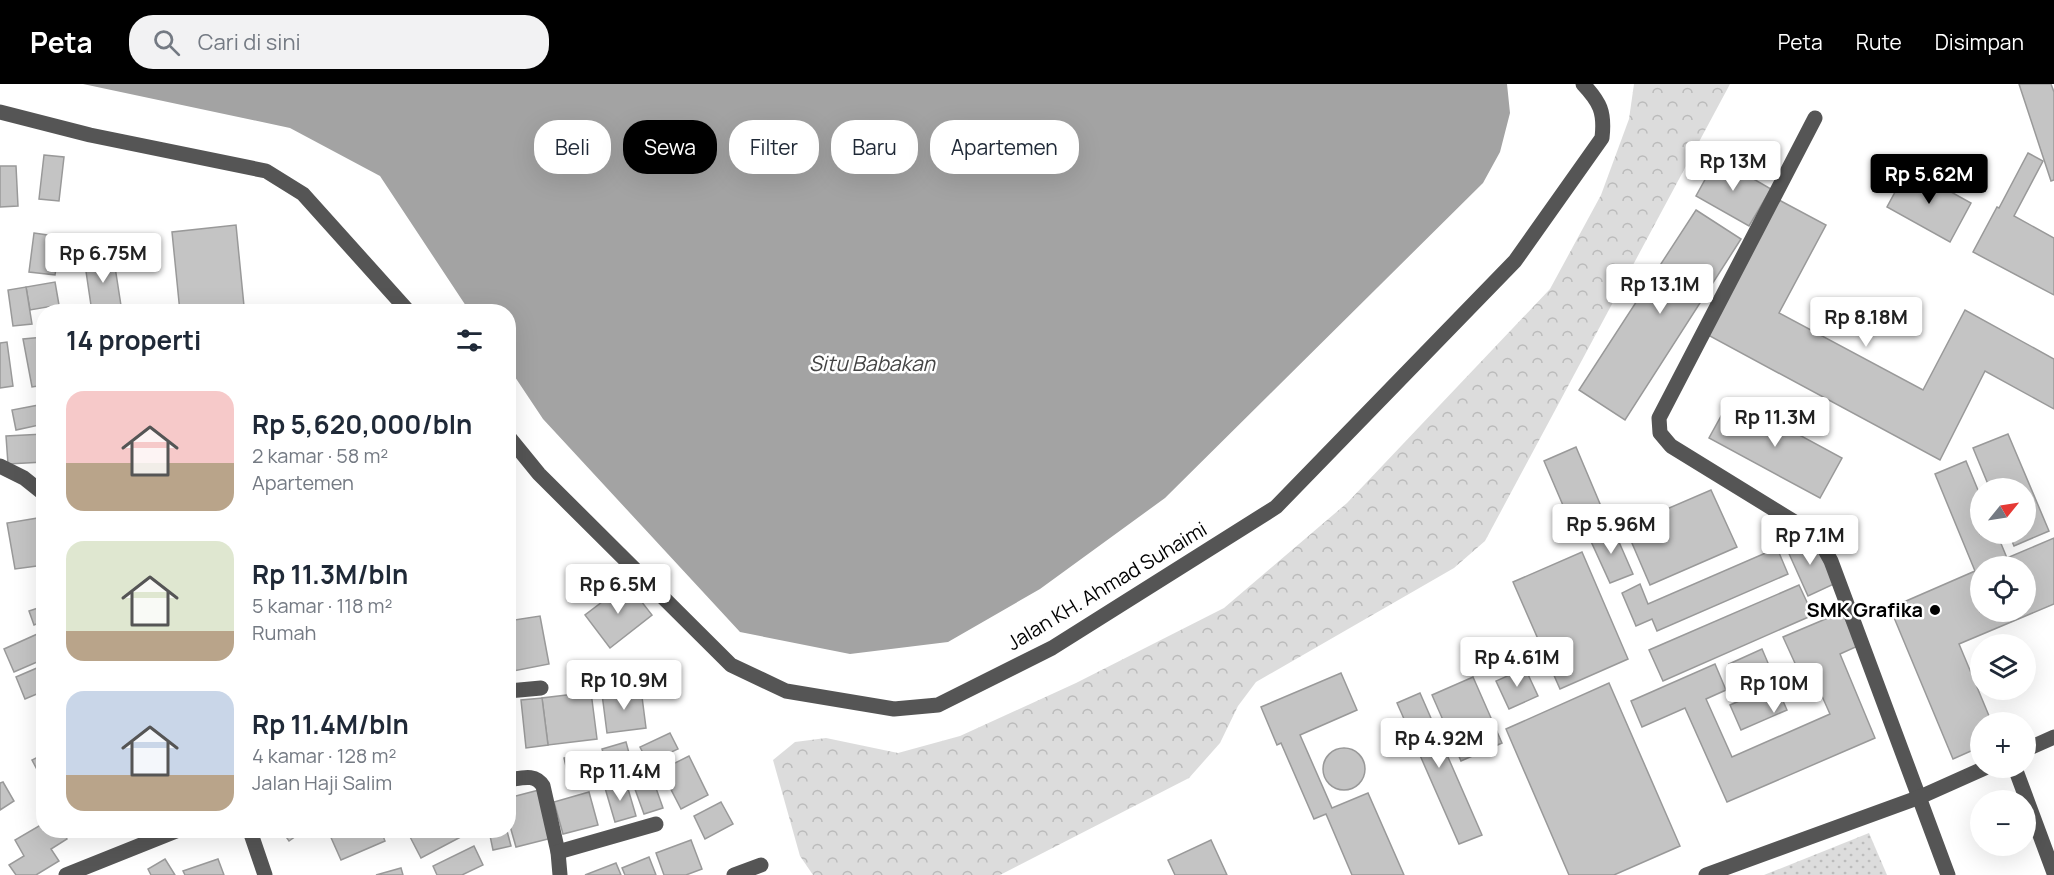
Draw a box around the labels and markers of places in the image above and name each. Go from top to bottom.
pin: Rp 13M [1684,141,1782,192]
pin: Rp 5.62M [1867,154,1991,205]
pin: Rp 6.75M [41,233,165,284]
pin: Rp 13.1M [1598,264,1722,315]
pin: Rp 8.18M [1804,297,1928,348]
pin: Rp 11.3M [1713,397,1837,448]
pin: Rp 5.96M [1549,504,1673,555]
pin: Rp 7.1M [1755,515,1865,566]
pin: Rp 6.5M [563,564,673,615]
place label: SMK Grafika [1807,596,1923,623]
marker: SMK Grafika [1928,603,1942,617]
pin: Rp 4.61M [1455,637,1579,688]
pin: Rp 10.9M [562,660,686,711]
pin: Rp 10M [1725,663,1823,714]
pin: Rp 4.92M [1377,718,1501,769]
pin: Rp 11.4M [558,751,682,802]

